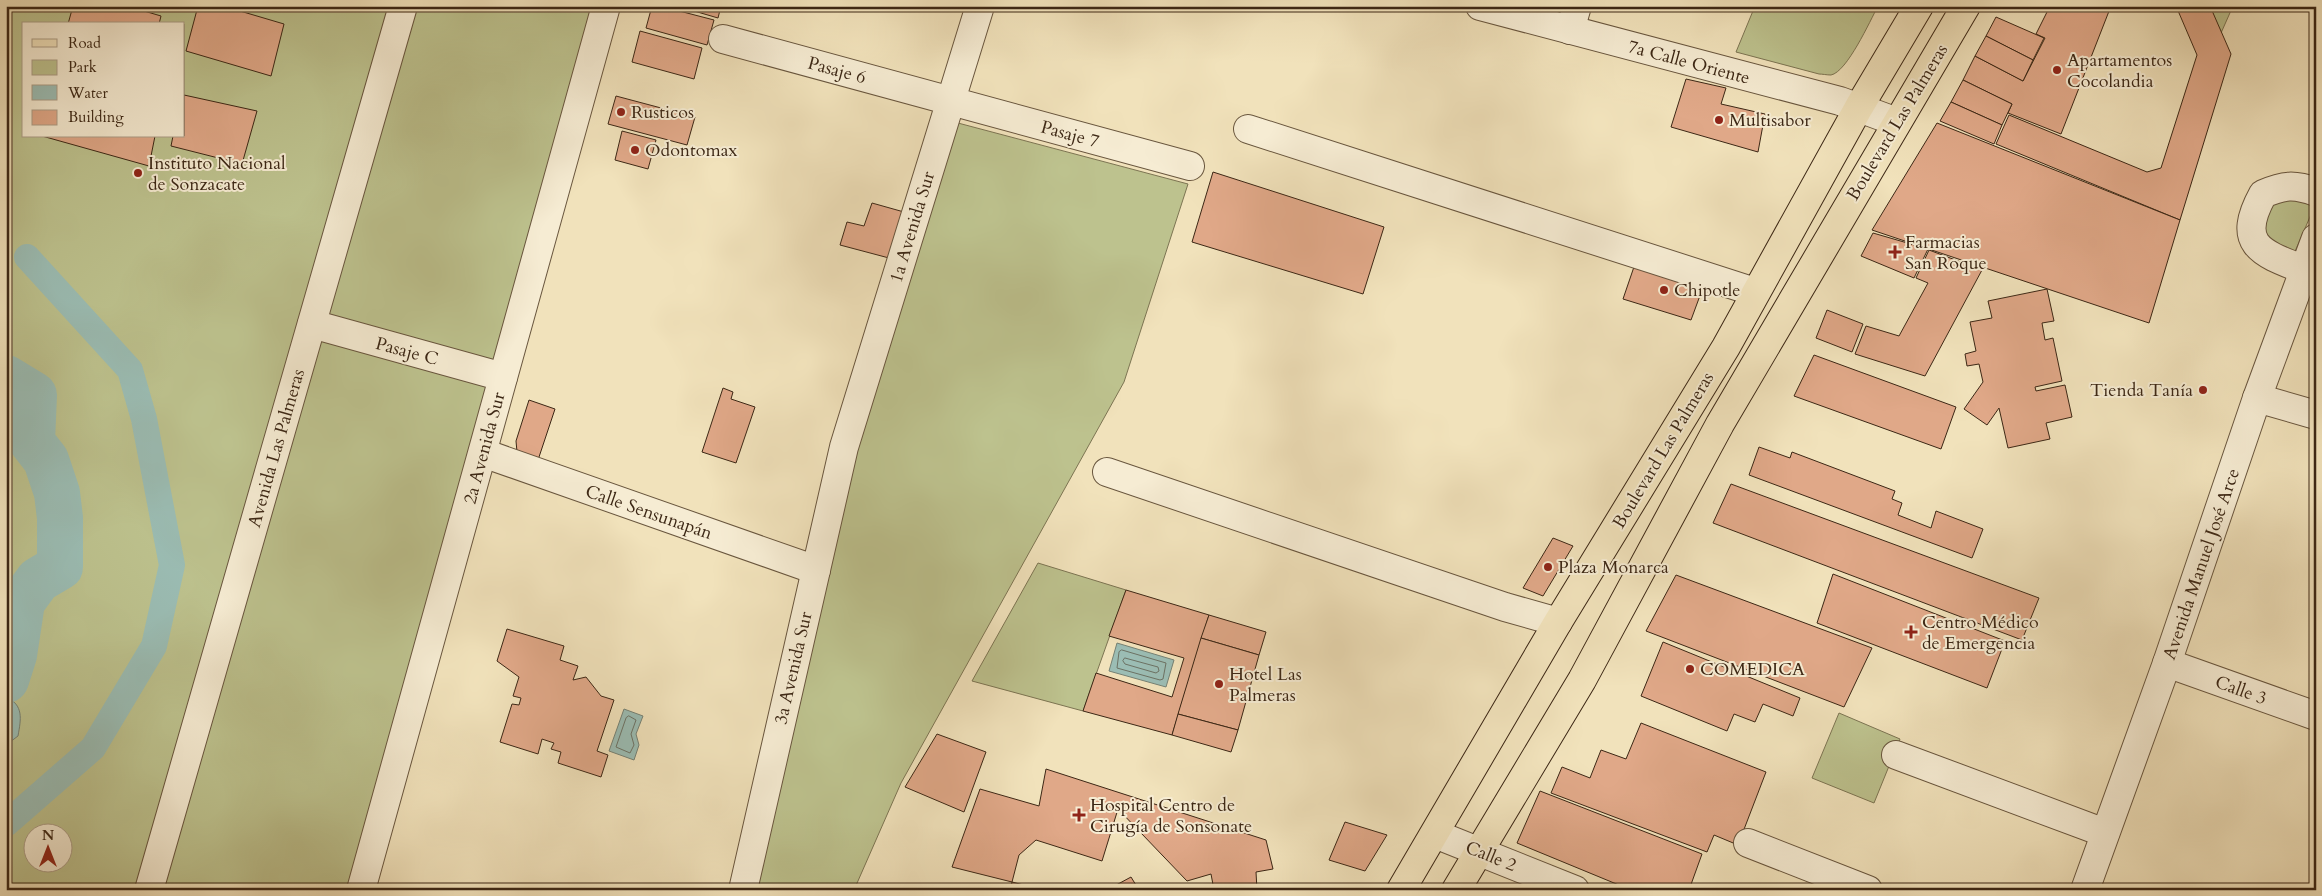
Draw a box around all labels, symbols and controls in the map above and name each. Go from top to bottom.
legend [22,22,185,138]
text: Road [68,33,101,53]
street label: 7a Calle Oriente [1625,34,1752,91]
street label: Boulevard Las Palmeras [1841,39,1954,205]
place label: Apartamentos Cocolandia [2067,48,2172,94]
street label: Pasaje 6 [805,51,869,90]
text: Park [68,57,97,77]
marker: Apartamentos Cocolandia [2051,64,2063,76]
text: Water [67,83,109,103]
place label: Rusticos [631,100,694,125]
marker: Rusticos [615,106,627,118]
text: Building [68,107,124,127]
place label: Multisabor [1729,108,1811,133]
marker: Multisabor [1713,114,1725,126]
street label: Pasaje 7 [1038,115,1102,154]
place label: Odontomax [645,138,738,163]
marker: Odontomax [629,144,641,156]
place label: Instituto Nacional de Sonzacate [148,151,286,197]
marker: Instituto Nacional de Sonzacate [132,167,144,179]
street label: 1a Avenida Sur [884,168,941,286]
place label: Farmacias San Roque [1905,230,1987,276]
marker: Farmacias San Roque [1889,246,1901,258]
place label: Chipotle [1674,278,1740,303]
marker: Chipotle [1658,284,1670,296]
street label: Pasaje C [373,331,441,372]
street label: Avenida Las Palmeras [242,366,311,530]
street label: Boulevard Las Palmeras [1607,367,1720,533]
place label: Tienda Tanía [2090,378,2193,403]
marker: Tienda Tanía [2197,384,2209,396]
street label: 2a Avenida Sur [458,389,512,507]
street label: Avenida Manuel José Arce [2157,465,2246,663]
street label: Calle Sensunapán [582,479,716,546]
place label: Plaza Monarca [1558,555,1669,580]
marker: Plaza Monarca [1542,561,1554,573]
street label: 3a Avenida Sur [768,609,819,727]
place label: Centro Médico de Emergencia [1922,610,2039,656]
marker: Centro Médico de Emergencia [1904,625,1918,639]
place label: COMEDICA [1700,657,1805,682]
place label: Hotel Las Palmeras [1229,662,1302,708]
marker: COMEDICA [1684,663,1696,675]
street label: Calle 3 [2212,670,2270,711]
marker: Hotel Las Palmeras [1213,678,1225,690]
place label: Hospital Centro de Cirugía de Sonsonate [1090,793,1252,839]
marker: Hospital Centro de Cirugía de Sonsonate [1072,808,1086,822]
north arrow [22,824,72,874]
text: N [42,826,54,845]
street label: Calle 2 [1462,835,1520,878]

